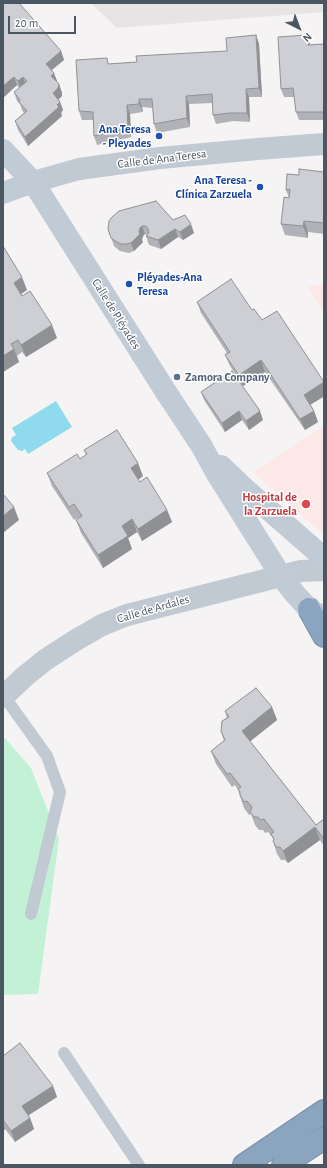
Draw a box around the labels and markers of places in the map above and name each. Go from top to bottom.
place label: Ana Teresa - Pleyades [99,122,151,150]
marker: Ana Teresa - Pleyades [154,131,164,141]
place label: Ana Teresa - Clínica Zarzuela [176,173,252,201]
marker: Ana Teresa - Clínica Zarzuela [255,182,265,192]
place label: Pléyades-Ana Teresa [137,270,202,298]
marker: Pléyades-Ana Teresa [124,279,134,289]
place label: Zamora Company [185,370,269,384]
marker: Zamora Company [172,372,182,382]
place label: Hospital de la Zarzuela [242,490,297,518]
marker: Hospital de la Zarzuela [300,498,312,510]

